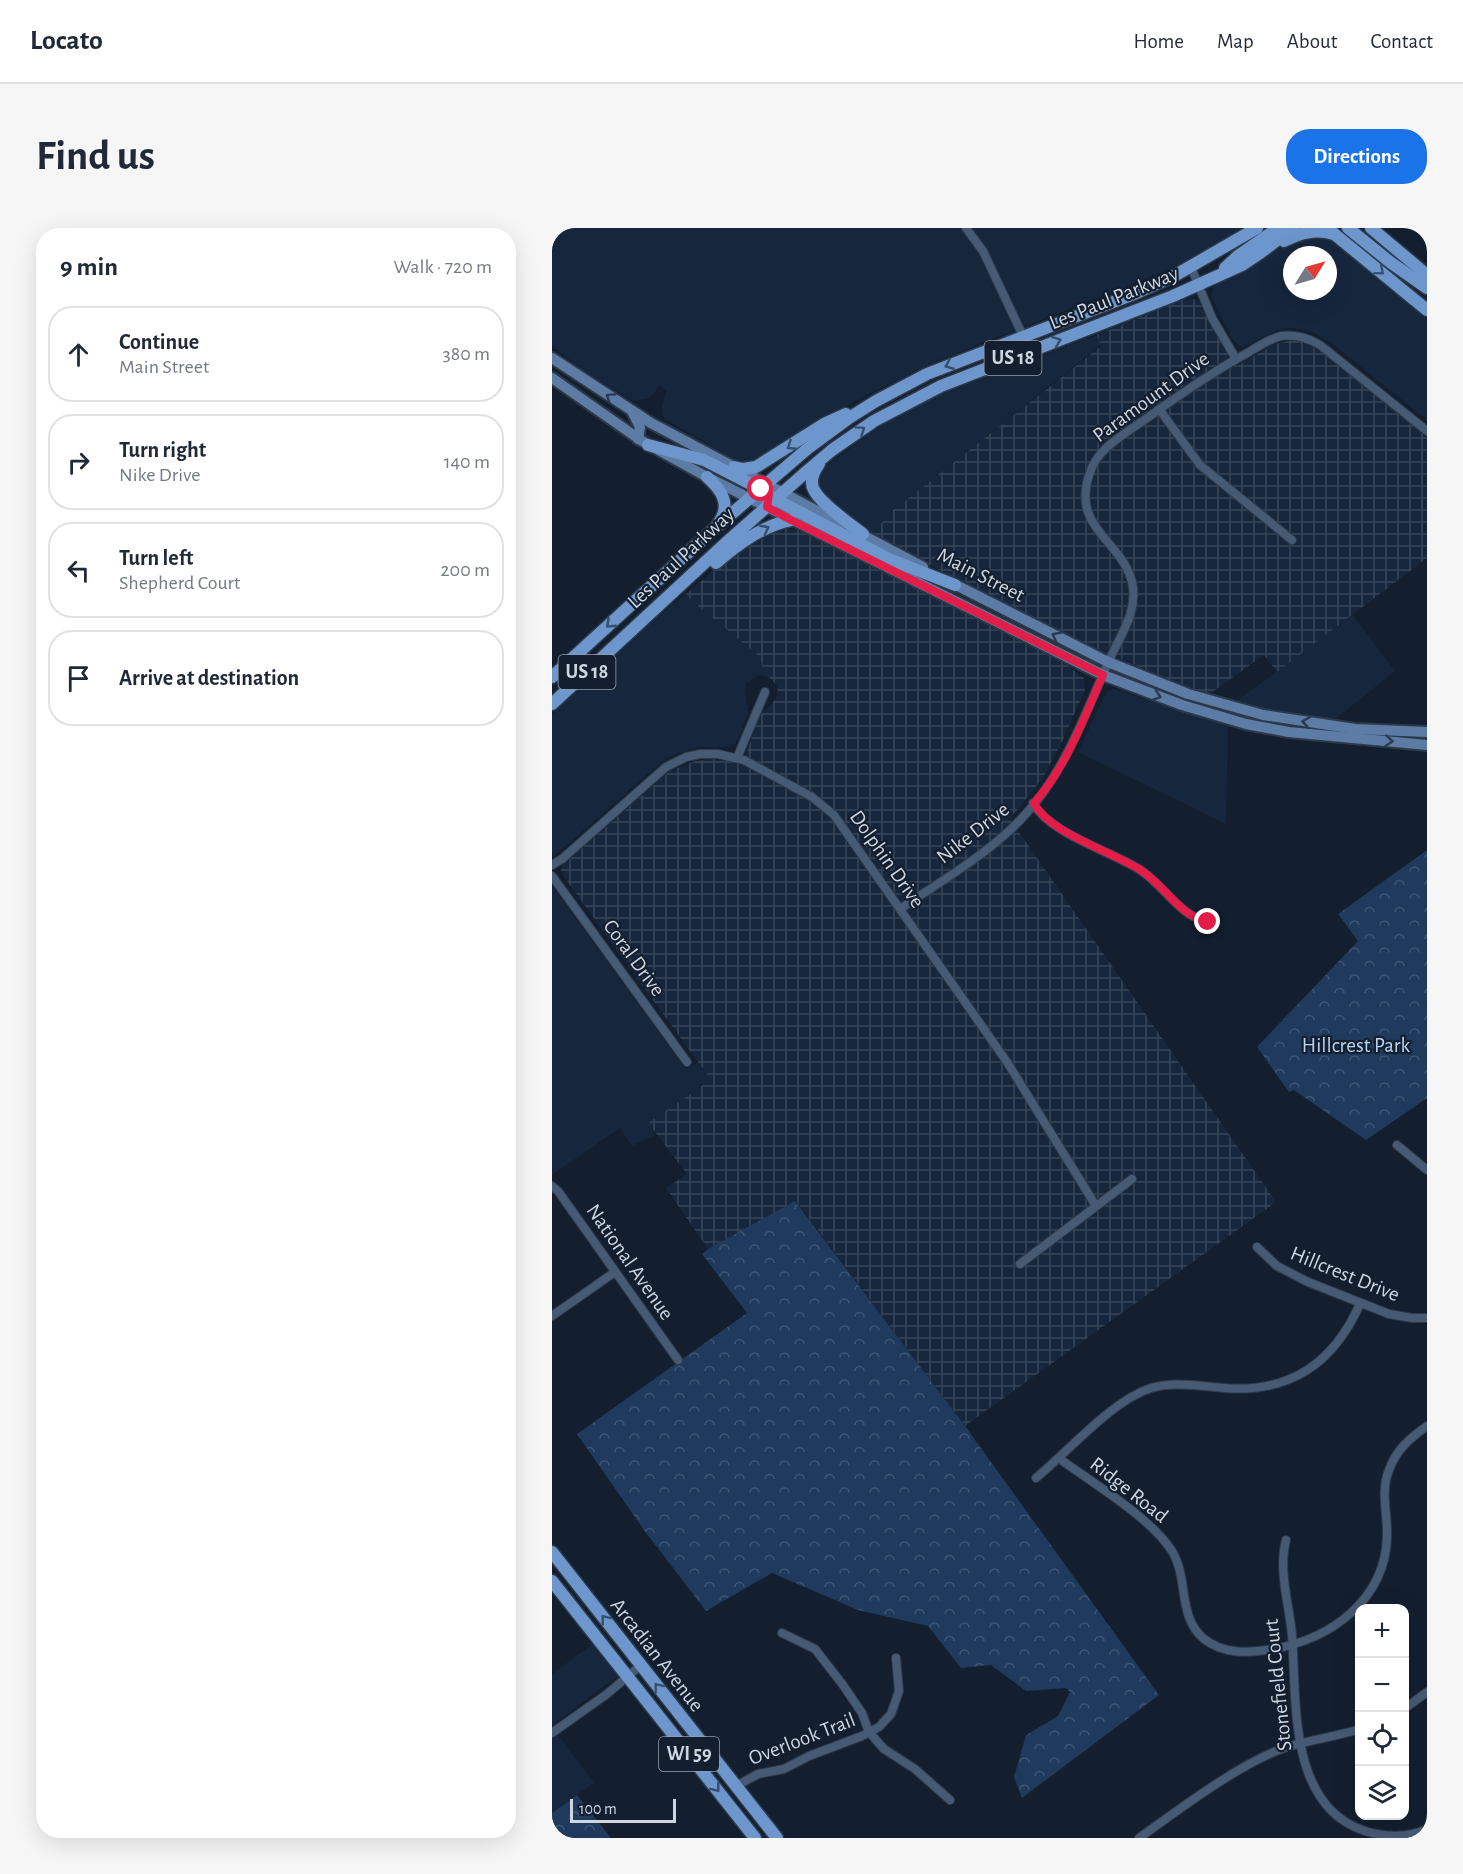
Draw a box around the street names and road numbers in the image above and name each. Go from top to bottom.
street label: Les Paul Parkway [1046,263,1182,333]
road number: US 18 [984,341,1042,375]
street label: Paramount Drive [1089,348,1213,446]
street label: Les Paul Parkway [624,503,738,612]
street label: Main Street [934,544,1028,606]
road number: US 18 [558,655,615,689]
street label: Nike Drive [933,798,1013,868]
street label: Dolphin Drive [846,806,928,912]
street label: Coral Drive [599,916,669,1000]
street label: National Avenue [582,1200,678,1324]
street label: Hillcrest Drive [1287,1243,1403,1305]
street label: Ridge Road [1086,1453,1172,1527]
street label: Arcadian Avenue [606,1594,708,1716]
street label: Stonefield Court [1261,1618,1295,1752]
street label: Overlook Trail [746,1709,858,1769]
road number: WI 59 [659,1737,719,1771]

